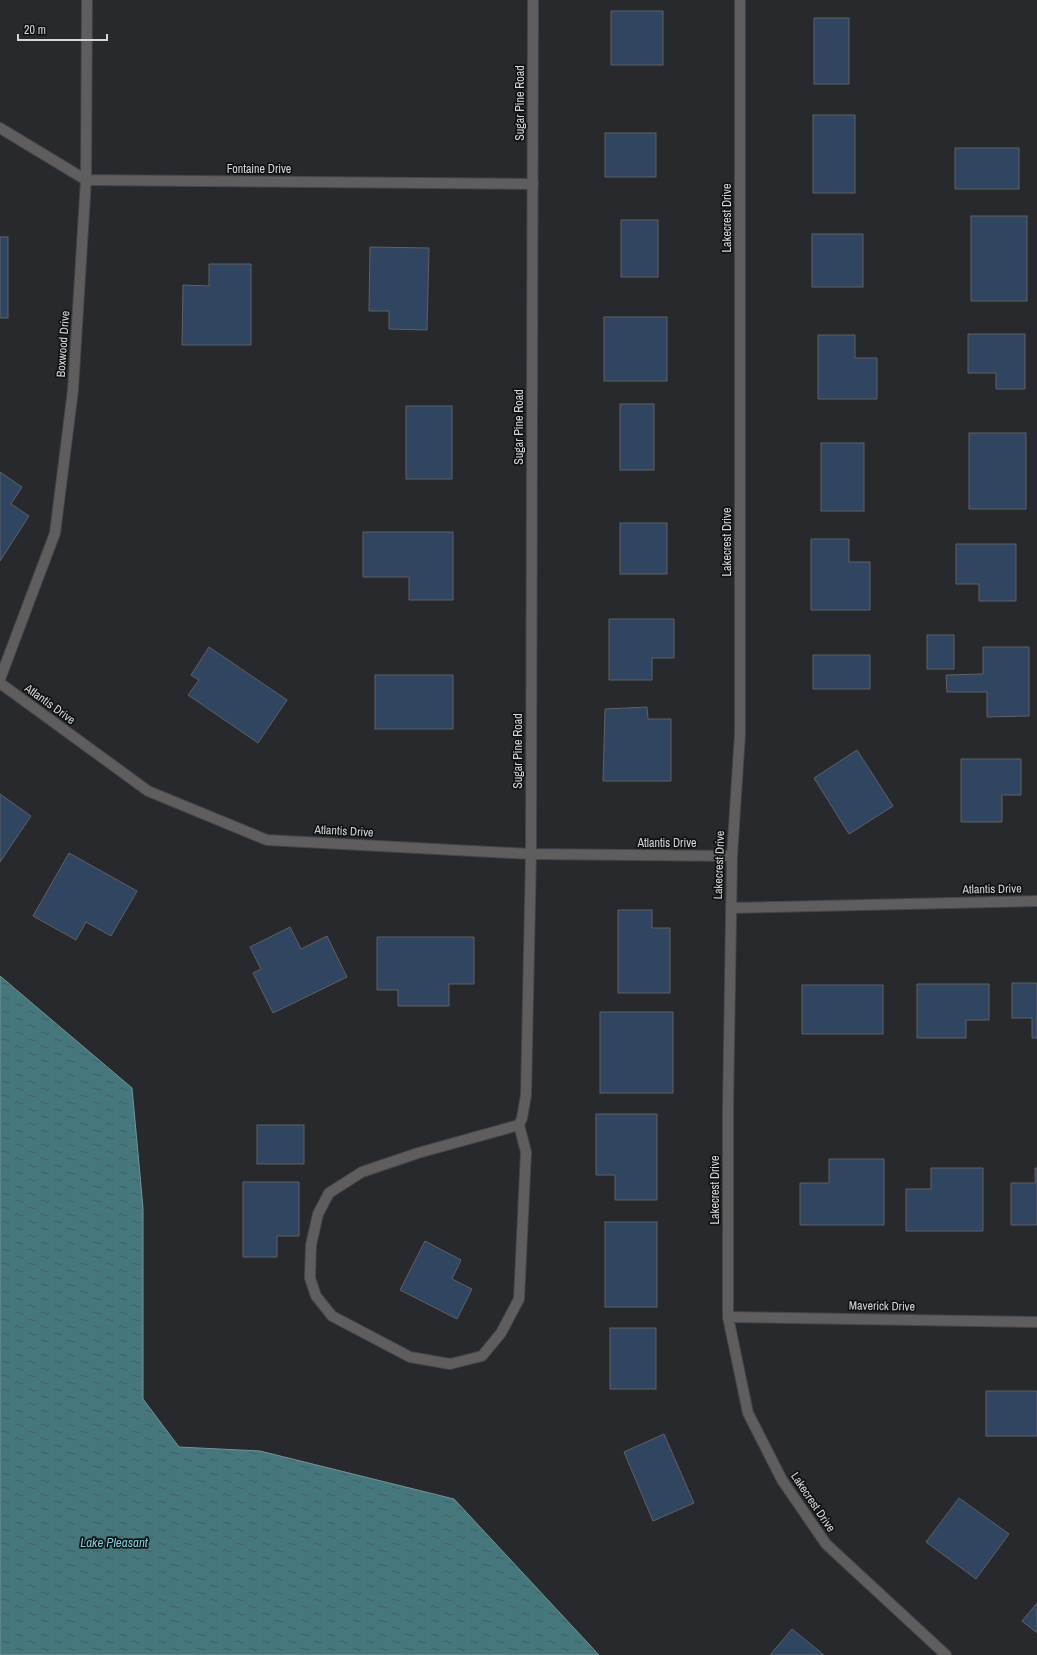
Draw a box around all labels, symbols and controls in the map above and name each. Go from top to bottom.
scale bar [18,16,107,42]
text: 20 m [24,22,46,38]
street label: Sugar Pine Road [512,65,528,141]
street label: Fontaine Drive [227,161,291,177]
street label: Lakecrest Drive [719,184,735,252]
street label: Boxwood Drive [53,310,73,378]
street label: Sugar Pine Road [511,389,527,465]
street label: Lakecrest Drive [719,508,735,576]
street label: Atlantis Drive [21,680,79,728]
street label: Sugar Pine Road [510,713,526,789]
street label: Atlantis Drive [313,821,374,841]
street label: Lakecrest Drive [710,830,728,900]
street label: Atlantis Drive [636,835,697,851]
street label: Atlantis Drive [961,880,1022,898]
street label: Lakecrest Drive [707,1156,723,1224]
street label: Maverick Drive [849,1297,915,1315]
street label: Lakecrest Drive [787,1469,839,1535]
water label: Lake Pleasant [80,1534,149,1551]

